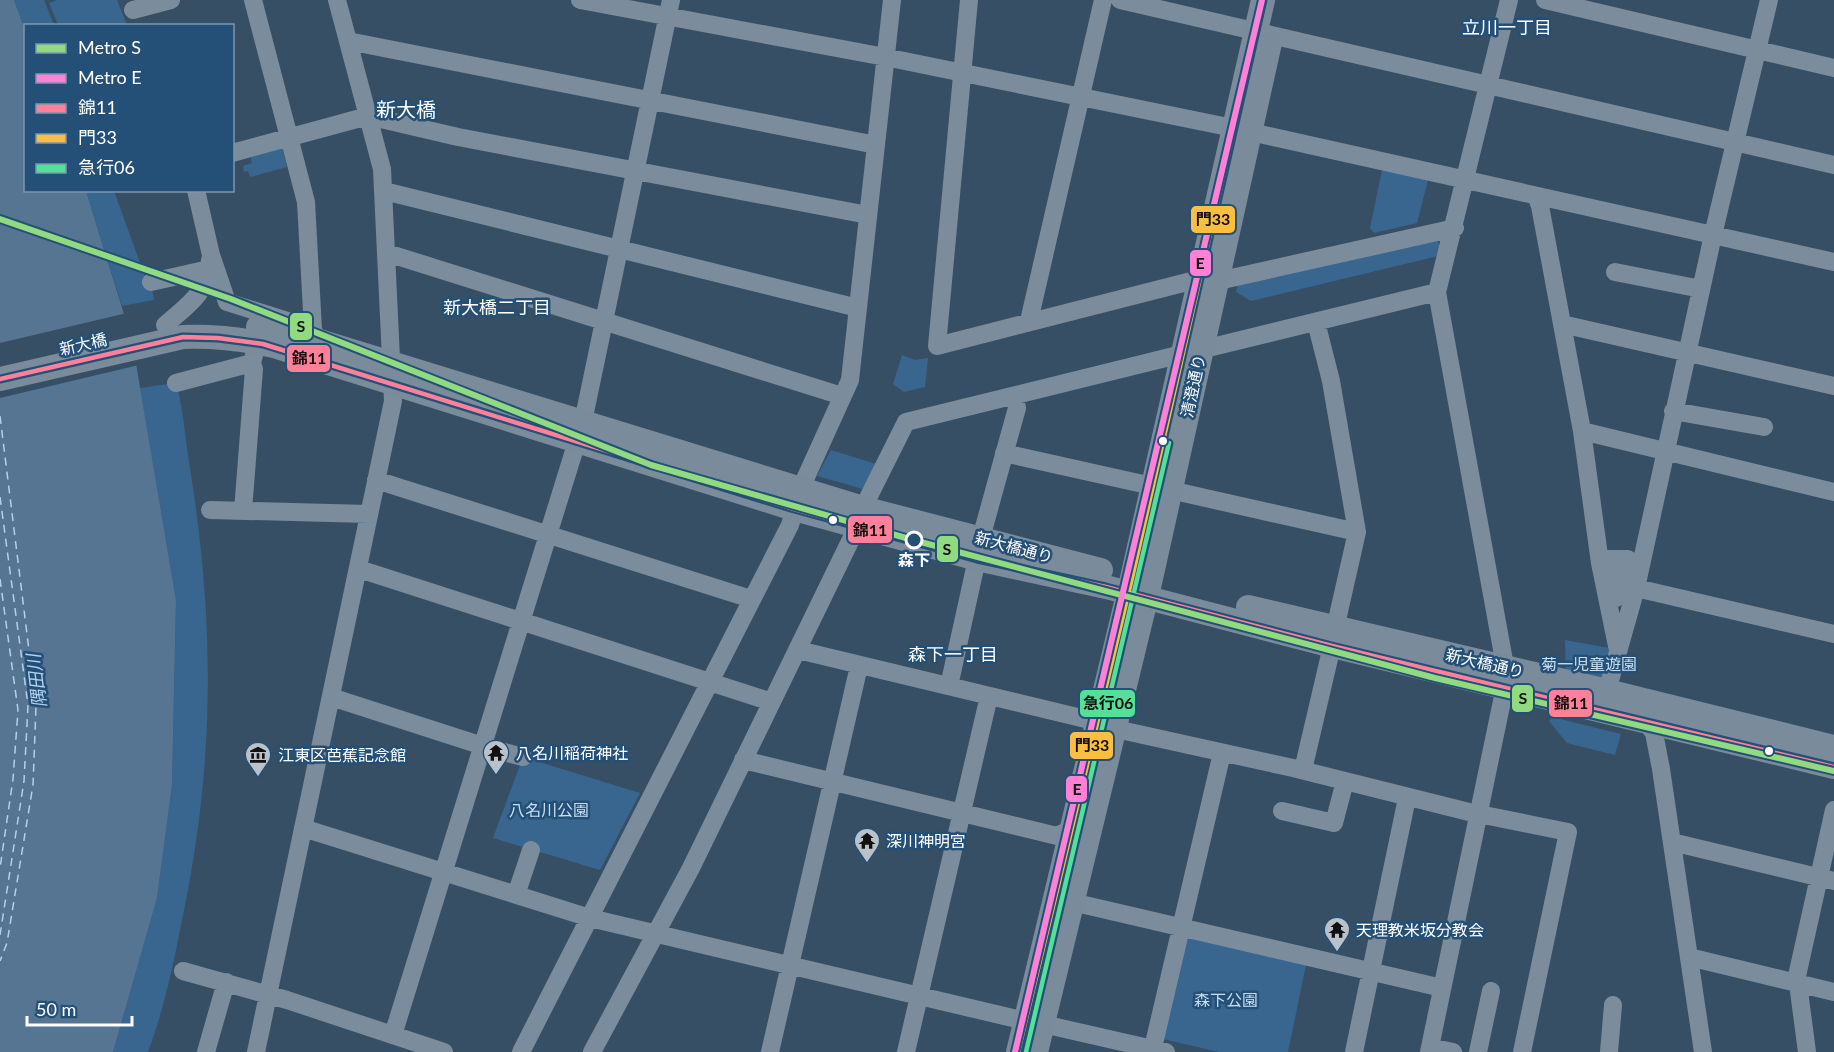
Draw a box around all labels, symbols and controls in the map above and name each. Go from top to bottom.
district label: 立川一丁目 [1462,16,1552,38]
legend [24,24,234,192]
text: Metro S [78,36,141,58]
text: Metro E [78,66,142,88]
text: 錦11 [78,96,117,118]
district label: 新大橋 [376,97,436,121]
text: 門33 [78,126,117,148]
text: 急行06 [78,156,135,178]
line badge: 門33 [1190,205,1236,234]
text: 門33 [1196,209,1230,228]
line badge: E [1189,249,1212,277]
text: E [1195,253,1205,272]
district label: 新大橋二丁目 [443,296,551,318]
line badge: S [289,312,313,341]
text: S [297,316,306,335]
street label: 新大橋 [57,329,108,358]
line badge: 錦11 [286,344,331,373]
text: 錦11 [292,348,326,367]
street label: 清澄通り [1177,353,1208,419]
unlabelled marker [1157,435,1169,447]
unlabelled marker [827,514,839,526]
line badge: 錦11 [847,515,893,544]
text: 錦11 [853,520,887,539]
street label: 新大橋通り [973,527,1055,566]
marker: 森下 [905,531,923,549]
line badge: S [936,535,959,563]
text: S [943,539,952,558]
place label: 森下 [898,550,930,569]
district label: 森下一丁目 [908,643,998,665]
street label: 新大橋通り [1444,644,1526,681]
water label: 隅田川 [22,651,50,709]
park label: 菊一児童遊園 [1541,654,1637,673]
line badge: S [1511,684,1534,713]
text: S [1519,688,1528,707]
line badge: 急行06 [1079,689,1136,718]
line badge: 錦11 [1548,689,1593,718]
text: 急行06 [1083,693,1133,712]
text: 錦11 [1554,693,1588,712]
line badge: 門33 [1069,731,1114,760]
text: 門33 [1075,735,1109,754]
temple icon: 八名川稲荷神社 [481,738,511,776]
museum icon: 江東区芭蕉記念館 [243,740,273,778]
place label: 八名川稲荷神社 [516,743,628,762]
place label: 江東区芭蕉記念館 [278,745,406,764]
unlabelled marker [1763,745,1775,757]
line badge: E [1065,775,1088,803]
text: E [1072,779,1082,798]
park label: 八名川公園 [509,800,589,819]
temple icon: 深川神明宮 [852,826,882,864]
place label: 深川神明宮 [886,831,966,850]
temple icon: 天理教米坂分教会 [1322,915,1352,953]
place label: 天理教米坂分教会 [1356,920,1484,939]
scale bar [27,989,132,1027]
park label: 森下公園 [1194,990,1258,1009]
text: 50 m [36,998,76,1020]

